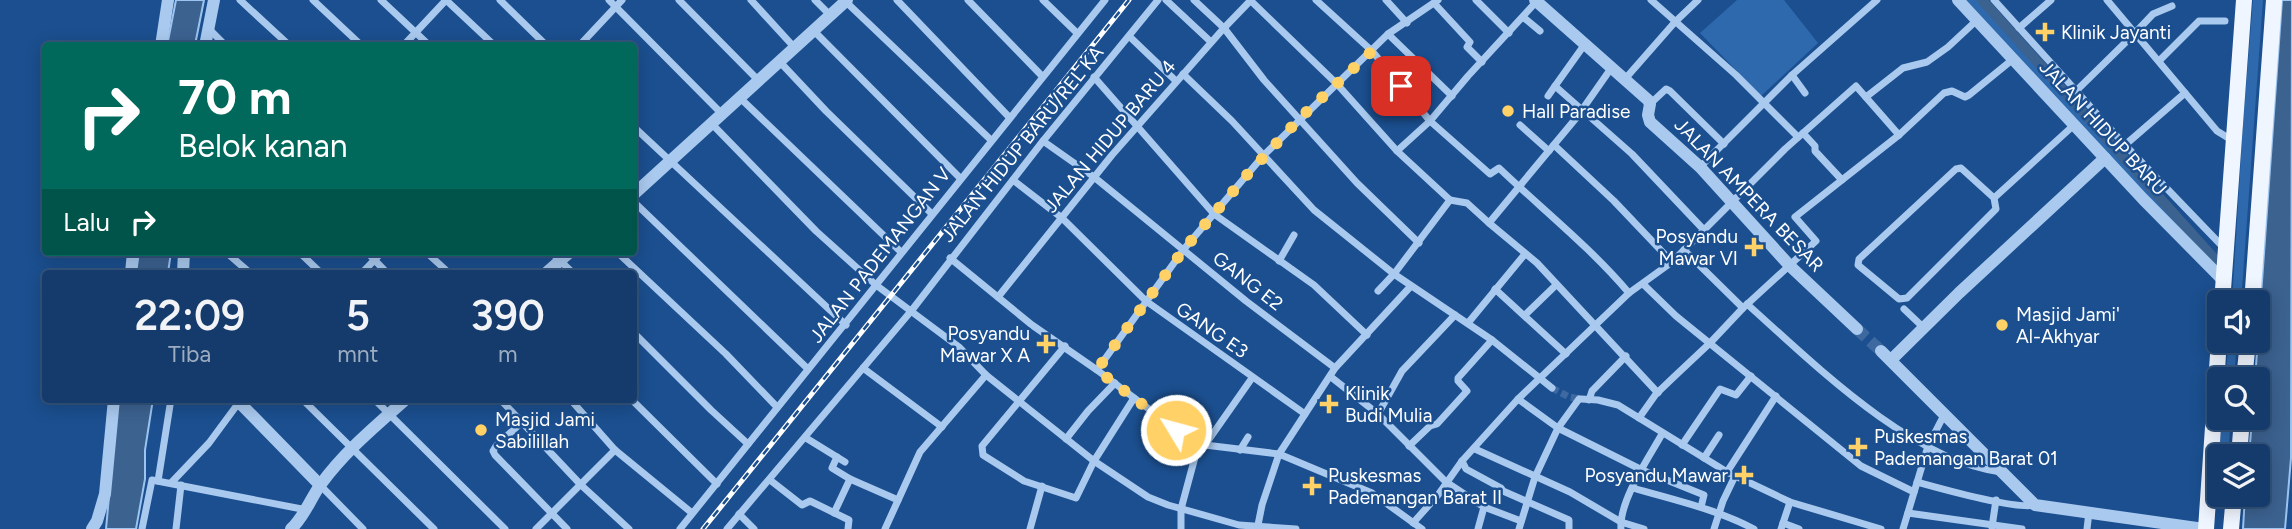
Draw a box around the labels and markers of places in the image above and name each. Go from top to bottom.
place label: Klinik Jayanti [2061,21,2171,44]
marker: Klinik Jayanti [2035,22,2055,42]
pin [1371,56,1431,116]
place label: Hall Paradise [1522,100,1630,123]
marker: Hall Paradise [1500,103,1516,119]
place label: Posyandu Mawar VI [1656,225,1738,270]
marker: Posyandu Mawar VI [1744,237,1764,257]
place label: Masjid Jami' Al-Akhyar [2016,303,2120,348]
marker: Masjid Jami' Al-Akhyar [1994,317,2010,333]
place label: Posyandu Mawar X A [940,322,1030,367]
marker: Posyandu Mawar X A [1036,334,1056,354]
place label: Klinik Budi Mulia [1345,382,1432,427]
marker: Klinik Budi Mulia [1319,394,1339,414]
place label: Masjid Jami Sabilillah [495,408,595,453]
marker: Masjid Jami Sabilillah [473,422,489,438]
place label: Puskesmas Pademangan Barat 01 [1874,425,2058,470]
marker: Puskesmas Pademangan Barat 01 [1848,437,1868,457]
place label: Puskesmas Pademangan Barat II [1328,464,1502,509]
place label: Posyandu Mawar [1584,464,1729,487]
marker: Posyandu Mawar [1734,465,1754,485]
marker: Puskesmas Pademangan Barat II [1302,476,1322,496]

